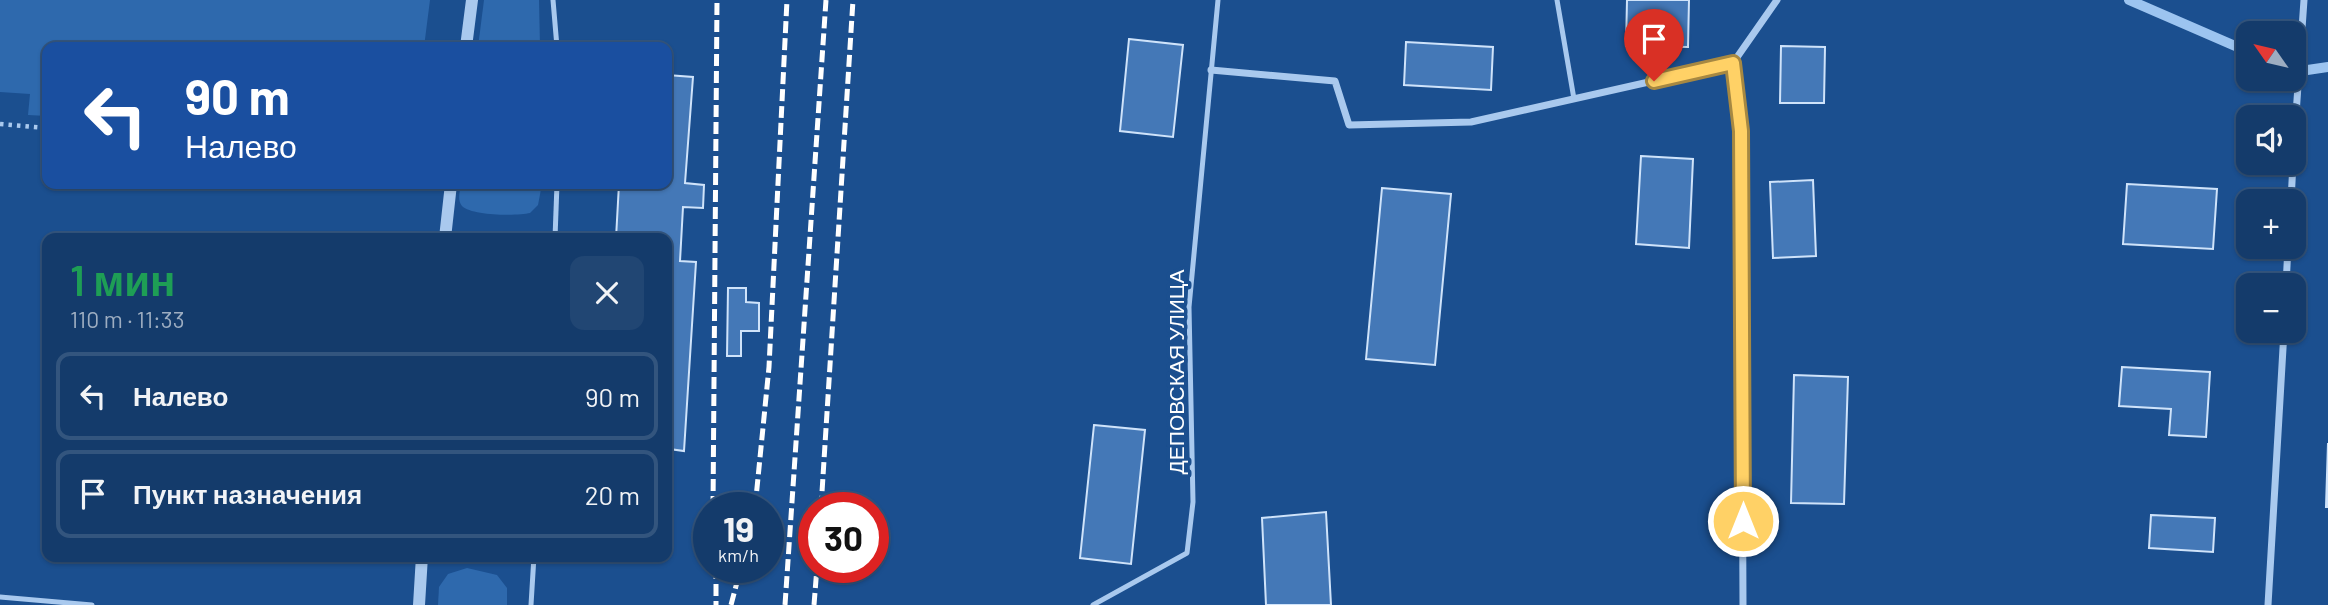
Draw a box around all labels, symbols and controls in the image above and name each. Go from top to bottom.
pin [1624,9,1684,81]
icon: arrive [1635,20,1673,58]
north arrow [2236,21,2306,91]
map controls [2236,21,2306,343]
text: 90 m [185,66,290,125]
icon: left [70,70,161,161]
button: sound [2236,105,2306,175]
text: Налево [185,126,297,164]
button: + [2236,189,2306,259]
text: 1 мин [70,254,175,304]
button: close [570,256,644,330]
street label: ДЕПОВСКАЯ УЛИЦА [1163,270,1188,474]
button: − [2236,273,2306,343]
text: 110 m · 11:33 [70,305,184,333]
icon: left [74,377,112,415]
text: Налево [133,380,228,411]
text: 90 m [585,381,640,412]
icon: arrive [74,475,112,513]
text: Пункт назначения [133,478,362,509]
text: 20 m [585,479,640,510]
position arrow [1706,484,1780,558]
speed limit sign: 30 [798,492,889,583]
text: 19 [723,507,754,549]
text: km/h [718,544,759,566]

